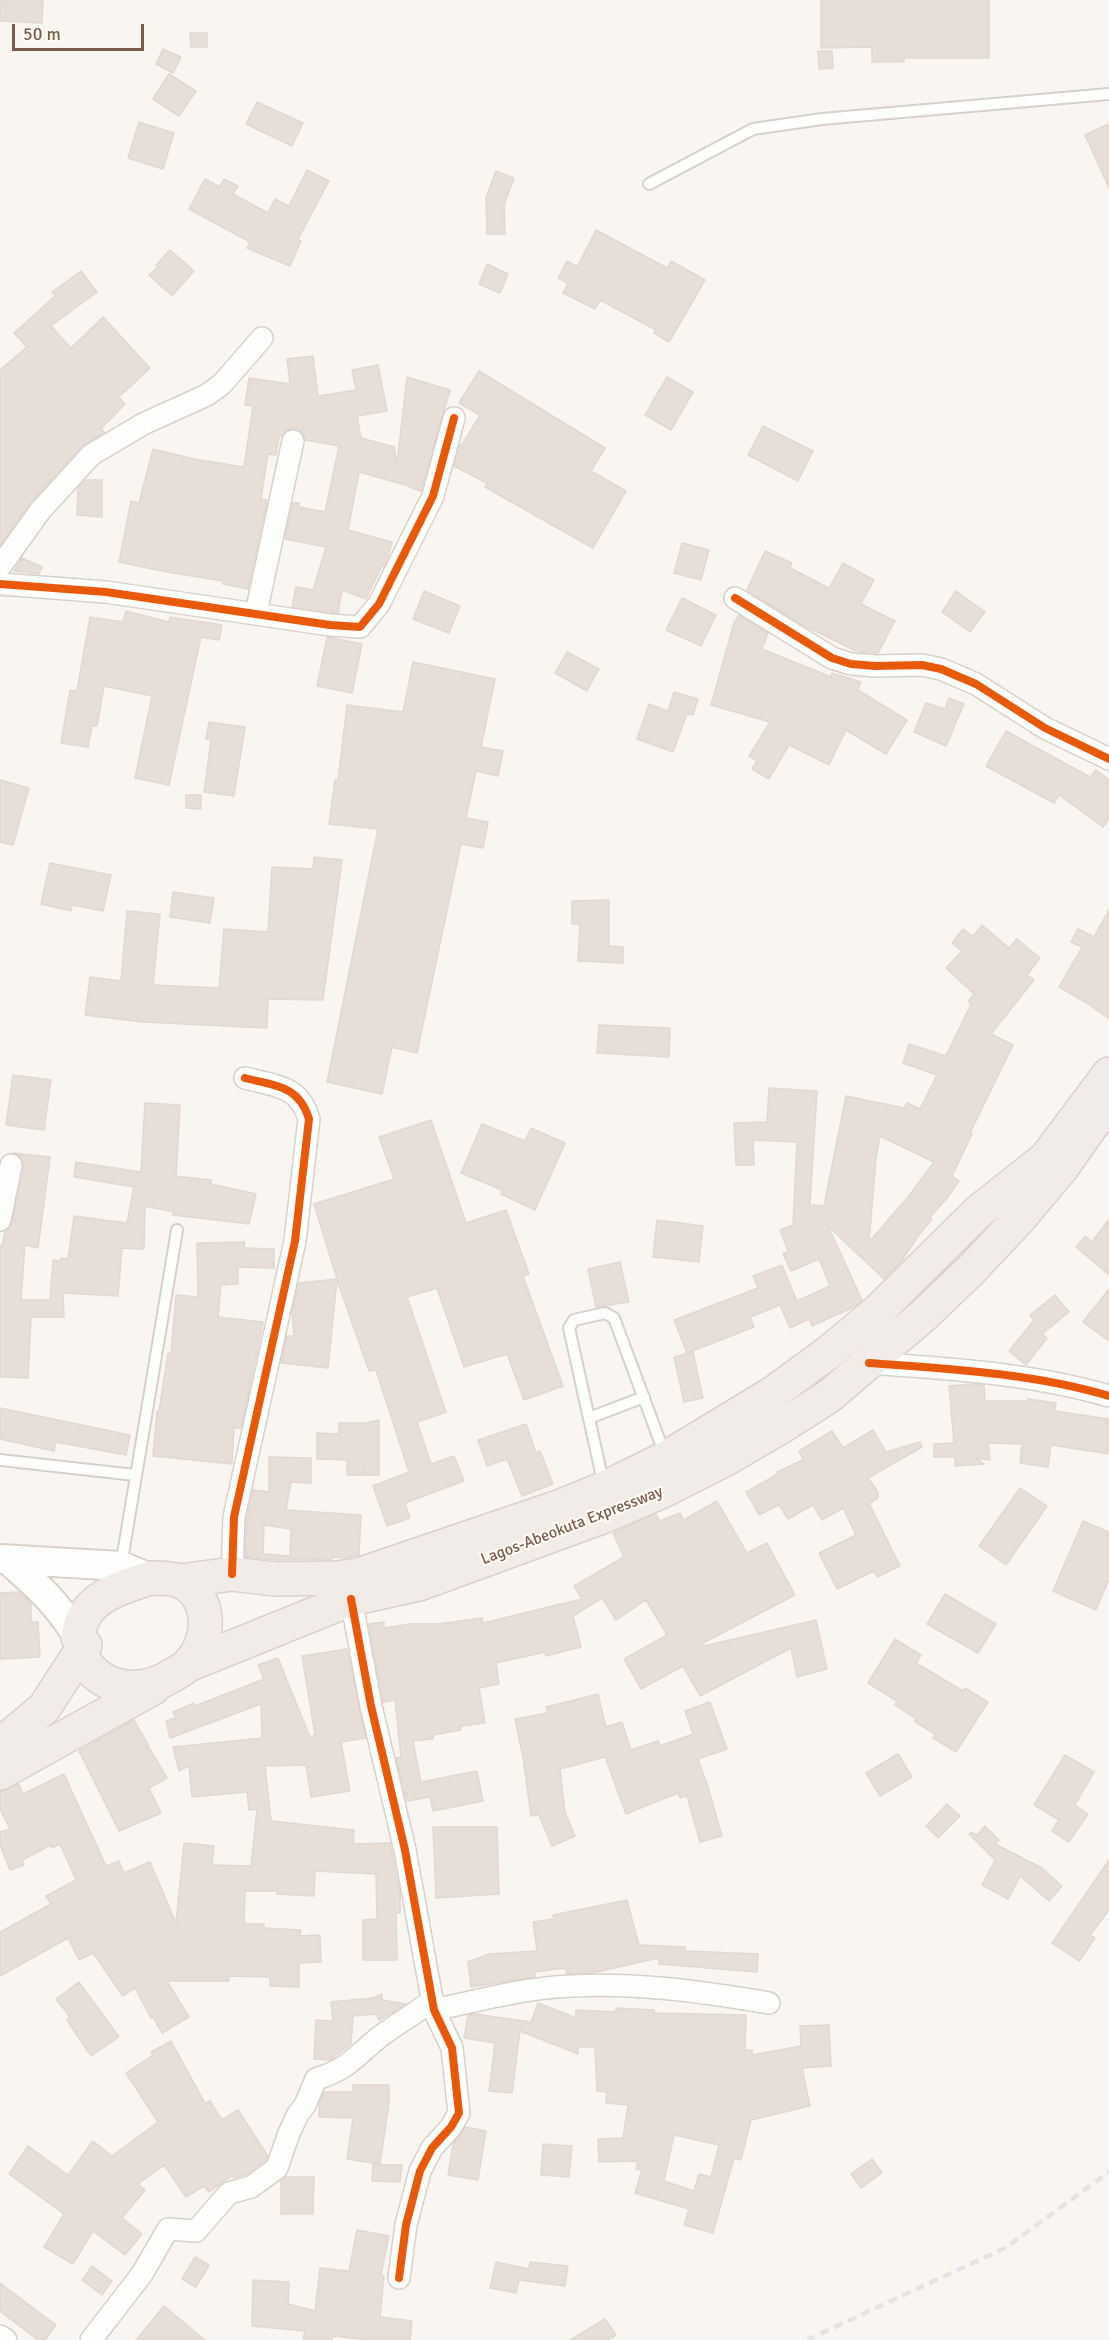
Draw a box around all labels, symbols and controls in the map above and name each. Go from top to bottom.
scale bar [15,12,147,50]
text: 50 m [23,23,61,45]
street label: Lagos-Abeokuta Expressway [478,1482,666,1570]

